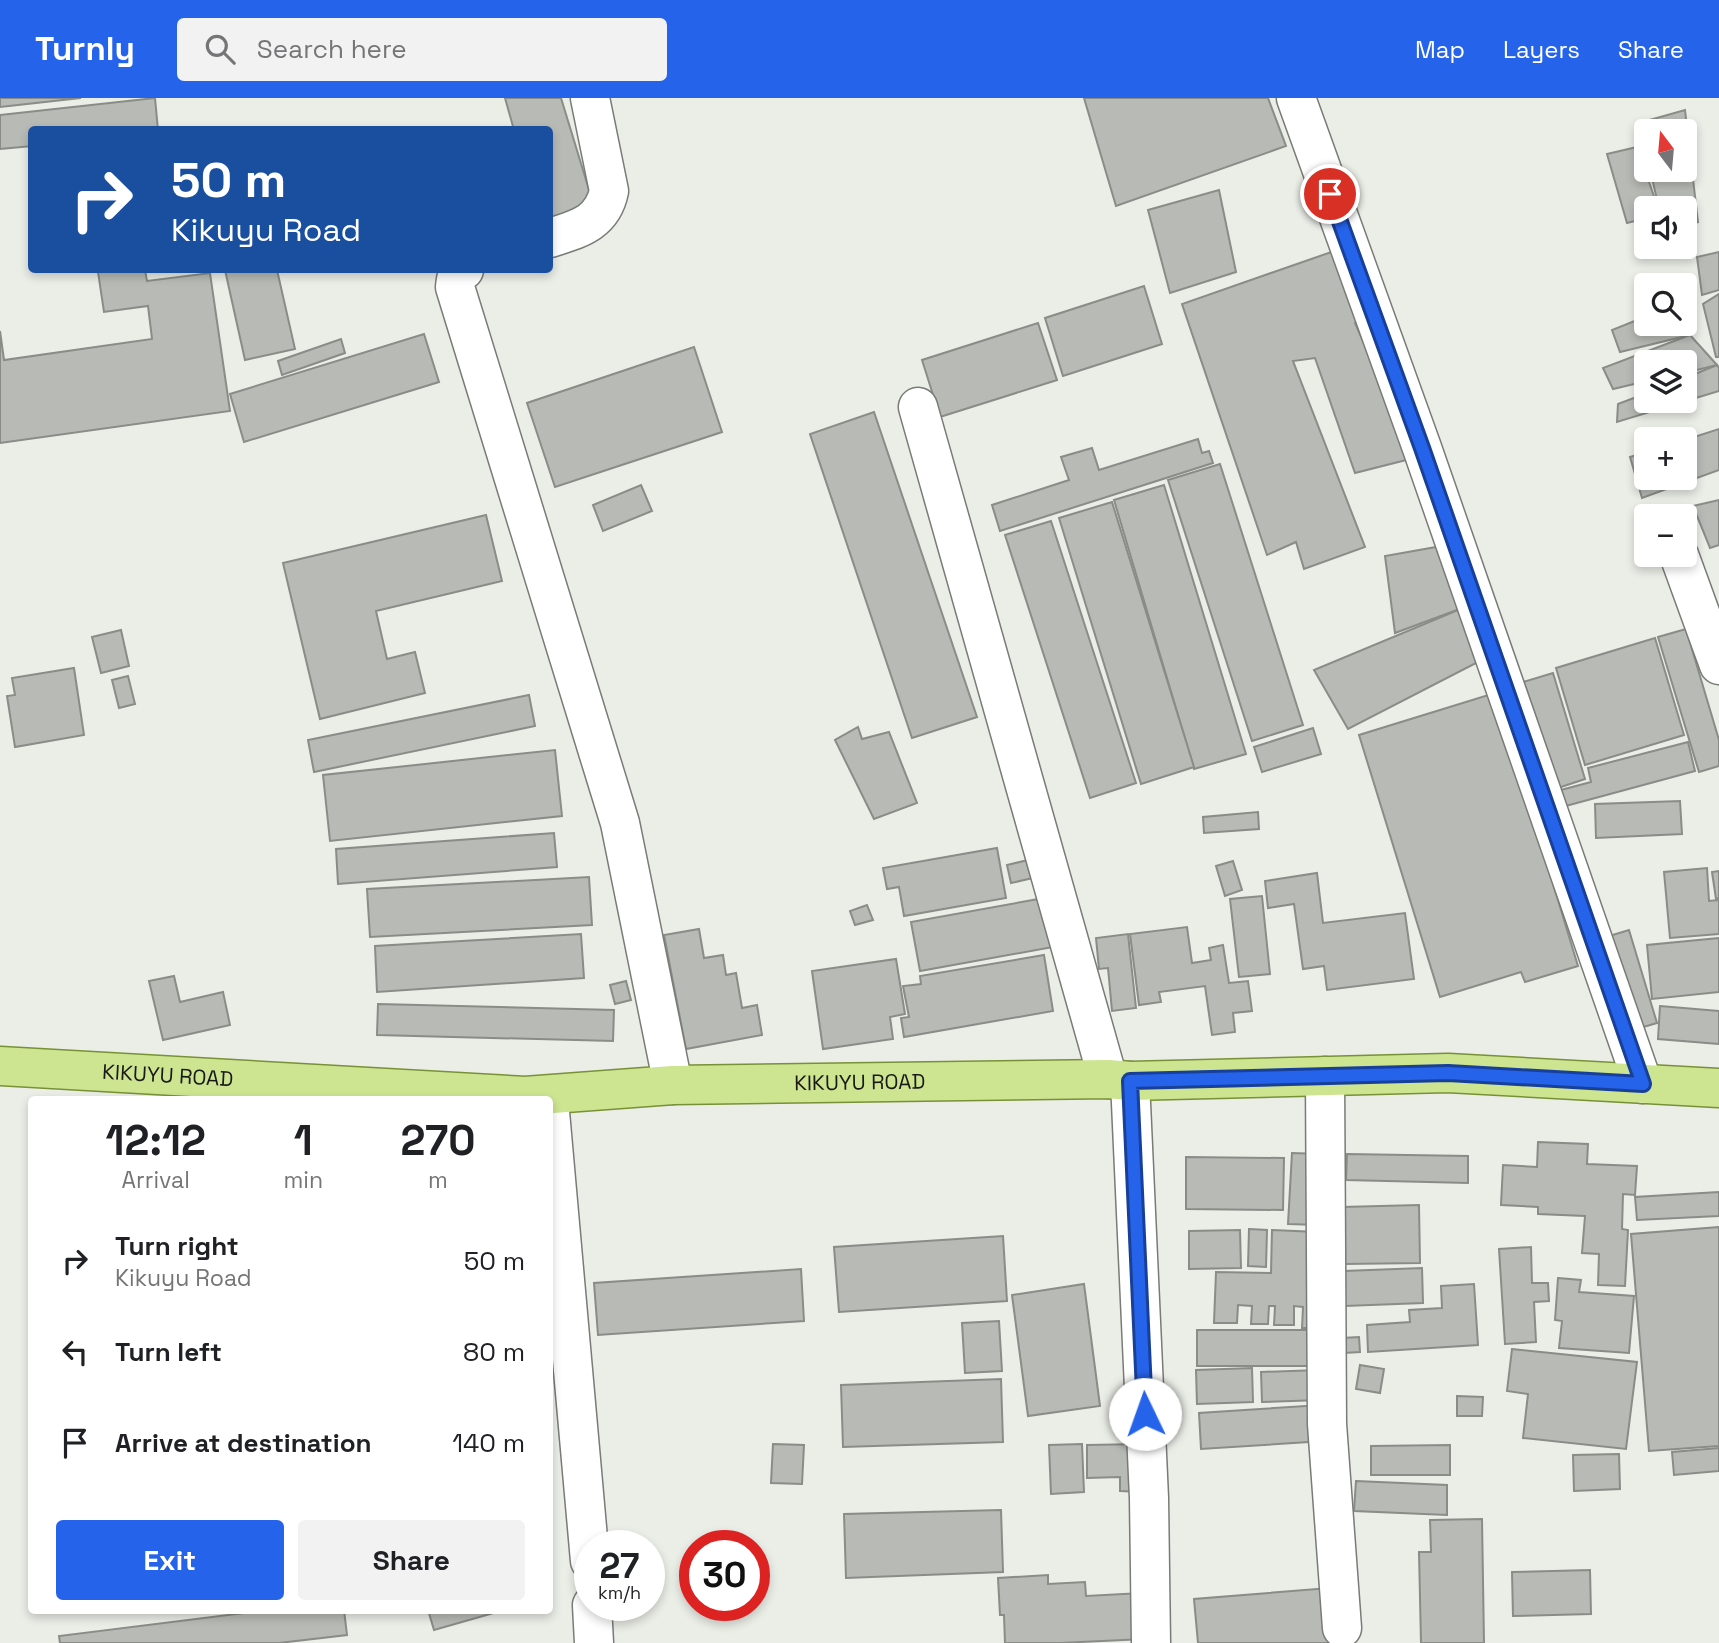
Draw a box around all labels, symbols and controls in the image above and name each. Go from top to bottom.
search box [177,18,667,81]
text: Turnly [35,28,135,70]
icon: search [201,30,239,68]
text: Search here [257,32,407,66]
text: Map [1415,34,1465,65]
text: Layers [1503,34,1580,65]
text: Share [1618,34,1684,65]
north arrow [1634,119,1698,182]
map controls [1634,119,1697,567]
text: 50 m [171,149,286,211]
icon: right [56,154,147,245]
pin [1300,164,1360,224]
icon: arrive [1311,175,1349,213]
button: sound [1634,196,1697,259]
text: Kikuyu Road [171,210,361,250]
button: search [1634,273,1697,336]
button: layers [1634,350,1697,413]
button: + [1634,427,1697,490]
button: − [1634,504,1697,567]
street label: KIKUYU ROAD [101,1058,234,1092]
street label: KIKUYU ROAD [794,1068,926,1096]
text: 12:12 [106,1114,206,1167]
text: 1 [294,1114,313,1167]
text: 270 [401,1114,475,1167]
text: Arrival [122,1165,190,1195]
text: min [283,1165,323,1195]
text: m [428,1165,448,1195]
text: Turn right [115,1229,239,1263]
icon: right [56,1242,94,1280]
text: 50 m [464,1244,525,1278]
text: Kikuyu Road [115,1263,252,1293]
icon: left [56,1333,94,1371]
text: Turn left [115,1335,222,1369]
text: 80 m [463,1335,525,1369]
position arrow [1108,1377,1182,1451]
icon: arrive [56,1424,94,1462]
text: Arrive at destination [115,1426,372,1460]
text: 140 m [452,1426,525,1460]
button: Exit [56,1520,284,1600]
button: Share [298,1520,525,1600]
speed limit sign: 30 [679,1530,770,1621]
text: 27 [600,1544,639,1588]
text: km/h [598,1581,641,1604]

